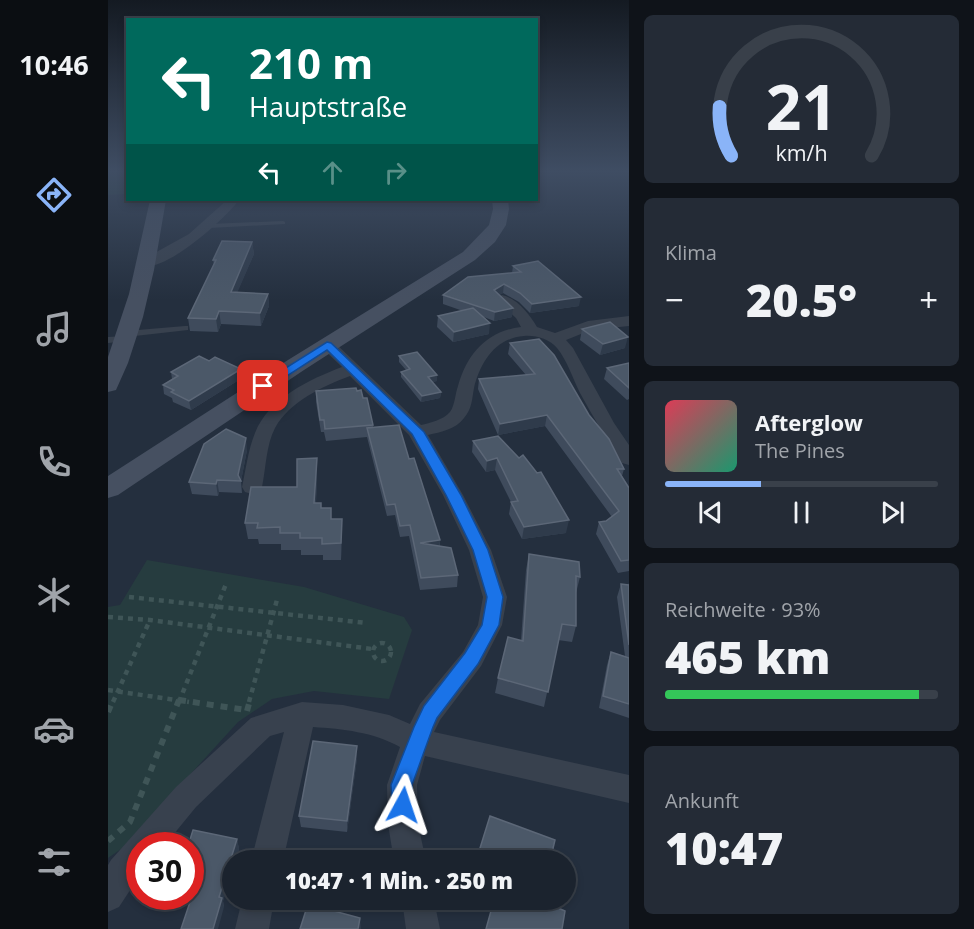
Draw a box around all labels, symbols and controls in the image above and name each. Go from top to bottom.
text: 210 m [249,34,373,91]
icon: left [150,42,228,120]
text: 10:46 [19,46,89,83]
text: 21 [766,63,837,148]
text: Hauptstraße [249,88,407,125]
text: km/h [775,138,828,167]
icon: left [253,156,286,189]
icon: ahead [316,156,349,189]
icon: right [379,156,412,189]
icon: directions [33,174,75,216]
text: Klima [665,239,717,266]
text: 20.5° [746,269,857,330]
text: − [665,277,684,322]
text: + [919,277,938,322]
icon: music [33,308,75,350]
pin [237,360,288,411]
icon: arrive [246,369,279,402]
text: Afterglow [755,407,863,437]
text: The Pines [755,437,845,464]
icon: phone [33,441,75,483]
icon: previous [694,496,727,529]
icon: pause [785,496,818,529]
icon: next [876,496,909,529]
icon: climate [33,574,75,616]
text: Reichweite · 93% [665,596,821,623]
text: 465 km [665,626,830,687]
icon: car [33,708,75,750]
position arrow [371,773,435,837]
text: Ankunft [665,787,739,814]
text: 10:47 [665,817,783,878]
speed limit sign: 30 [126,832,204,910]
icon: filters [33,841,75,883]
text: 10:47 · 1 Min. · 250 m [285,865,513,895]

